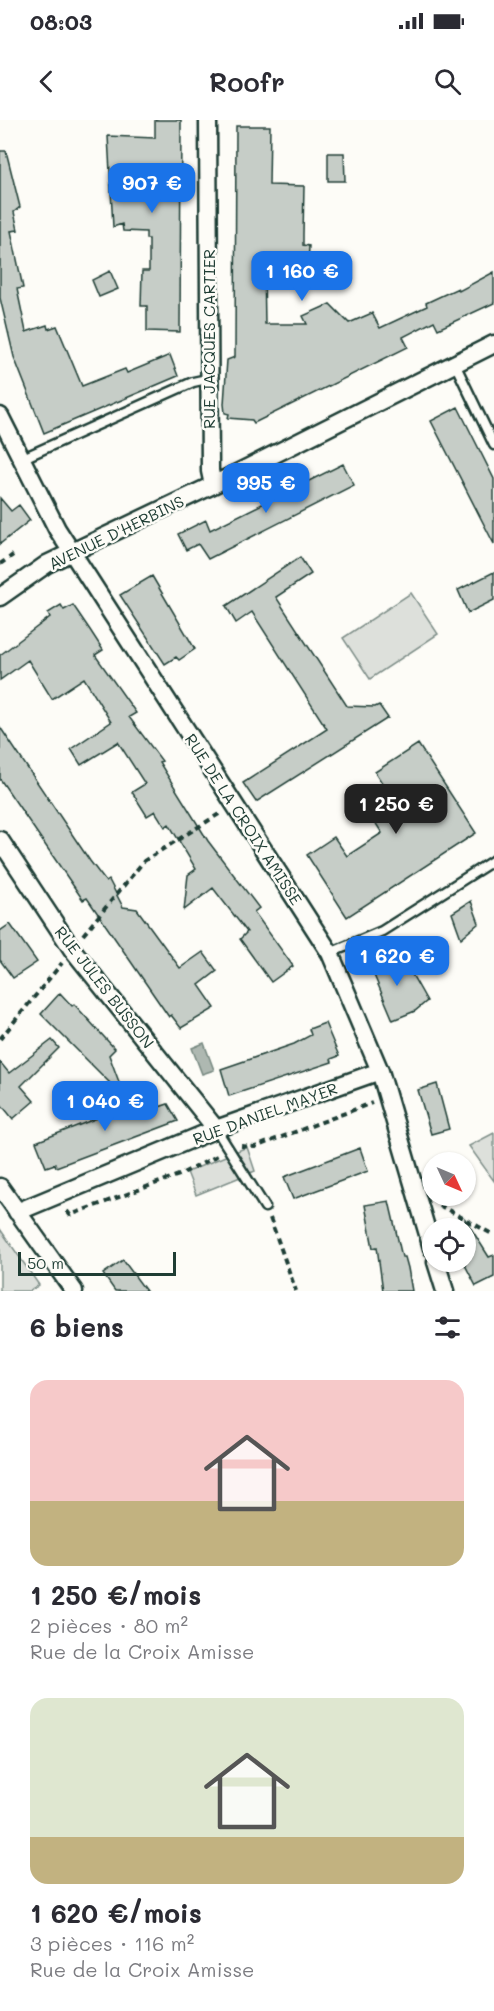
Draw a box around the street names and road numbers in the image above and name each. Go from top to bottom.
street label: RUE JACQUES CARTIER [198,249,219,429]
street label: AVENUE D'HERBINS [45,490,187,574]
street label: RUE DE LA CROIX AMISSE [181,729,307,909]
street label: RUE JULES BUSSON [51,922,159,1052]
street label: RUE DANIEL MAYER [190,1077,340,1149]

